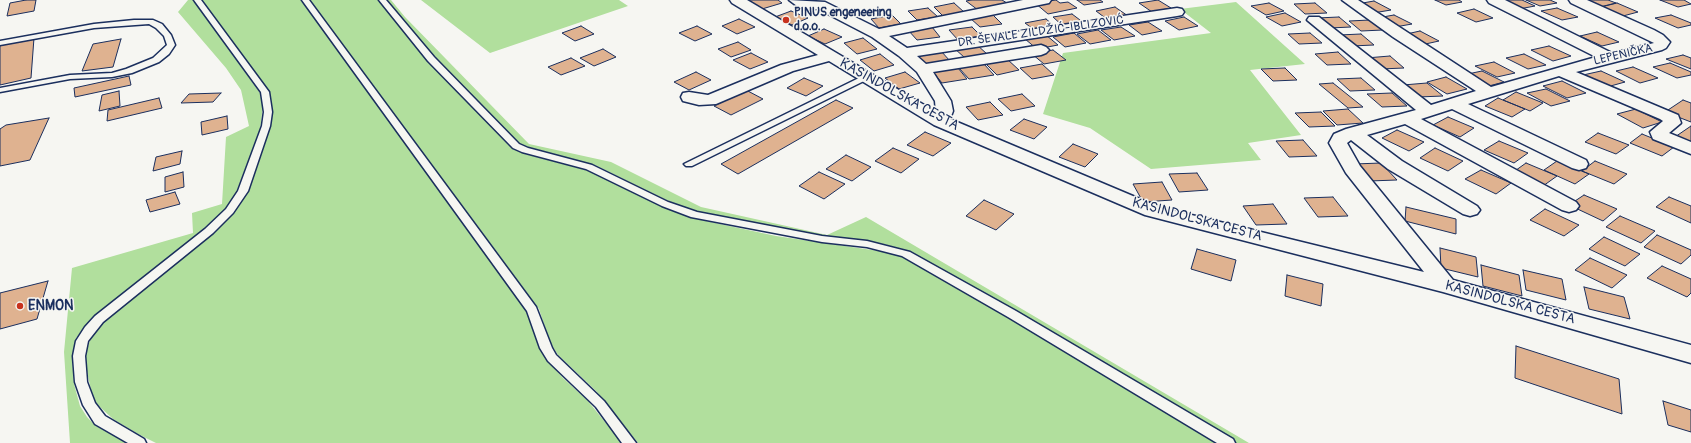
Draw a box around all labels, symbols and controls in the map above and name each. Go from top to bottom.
place label: PINUS engeneering d.o.o. [794,6,892,34]
street label: DR. ŠEVALE ZILDŽIĆ-IBLIZOVIĆ [957,13,1125,51]
marker: PINUS engeneering d.o.o. [781,15,791,25]
street label: LEPENIČKA [1592,41,1654,69]
street label: KASINDOLSKA CESTA [836,55,962,135]
street label: KASINDOLSKA CESTA [1130,195,1264,245]
street label: KASINDOLSKA CESTA [1443,278,1577,328]
place label: ENMON [28,298,73,314]
marker: ENMON [15,301,25,311]

